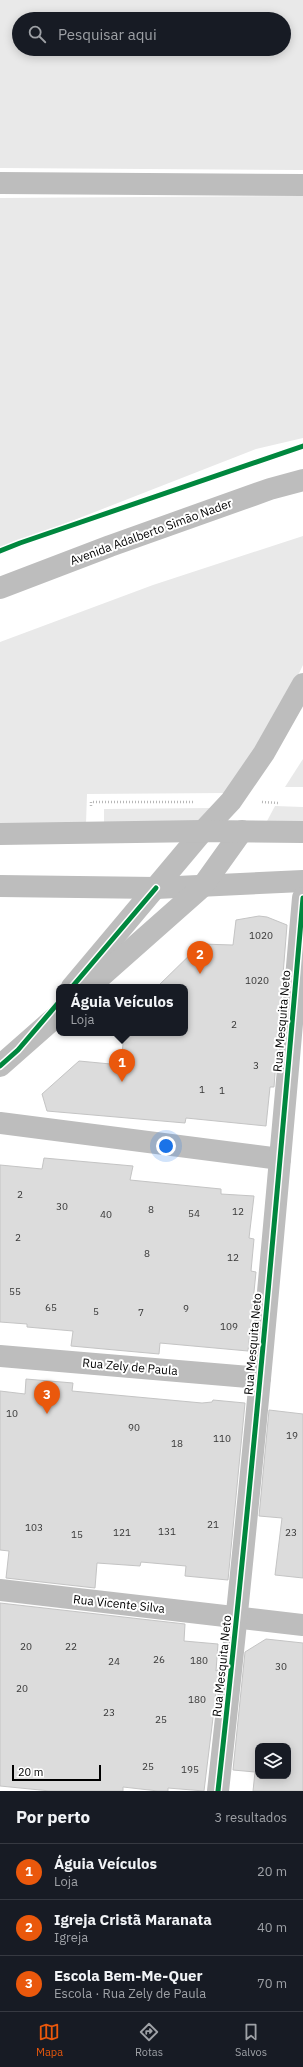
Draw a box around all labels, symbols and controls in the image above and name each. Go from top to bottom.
search box [12,12,291,56]
icon: search [26,23,48,45]
text: Pesquisar aqui [58,25,157,44]
street label: Avenida Adalberto Simão Nader [68,495,234,568]
house number: 1020 [249,929,273,942]
pin: 2 [187,941,213,974]
street label: Rua Mesquita Neto [270,969,293,1072]
house number: 1020 [245,974,269,987]
popup [56,984,188,1036]
text: Águia Veículos [70,992,174,1011]
text: Loja [70,1011,94,1028]
house number: 2 [231,1018,237,1031]
pin: 1 [109,1049,135,1082]
house number: 3 [253,1059,259,1072]
house number: 1 [199,1083,205,1096]
house number: 1 [219,1084,225,1097]
your location [156,1136,176,1156]
house number: 2 [17,1188,23,1201]
house number: 30 [56,1200,68,1213]
house number: 8 [148,1203,154,1216]
house number: 12 [232,1205,244,1218]
house number: 54 [188,1207,200,1220]
house number: 40 [100,1208,112,1221]
house number: 2 [15,1231,21,1244]
house number: 8 [144,1247,150,1260]
house number: 12 [227,1251,239,1264]
house number: 55 [9,1285,21,1298]
street label: Rua Mesquita Neto [241,1292,264,1395]
house number: 65 [45,1301,57,1314]
house number: 9 [183,1302,189,1315]
house number: 5 [93,1305,99,1318]
house number: 7 [138,1306,144,1319]
house number: 109 [220,1320,238,1333]
street label: Rua Zely de Paula [82,1355,179,1378]
pin: 3 [34,1381,60,1414]
house number: 10 [6,1407,18,1420]
house number: 90 [128,1421,140,1434]
house number: 19 [286,1429,298,1442]
house number: 110 [213,1432,231,1445]
house number: 18 [171,1437,183,1450]
house number: 21 [207,1518,219,1531]
house number: 103 [25,1521,43,1534]
house number: 131 [158,1525,176,1538]
house number: 121 [113,1526,131,1539]
house number: 23 [285,1526,297,1539]
house number: 15 [71,1528,83,1541]
street label: Rua Vicente Silva [72,1591,166,1616]
street label: Rua Mesquita Neto [209,1614,234,1718]
house number: 20 [20,1640,32,1653]
house number: 22 [65,1640,77,1653]
house number: 26 [153,1653,165,1666]
house number: 180 [190,1654,208,1667]
house number: 24 [108,1655,120,1668]
house number: 30 [275,1660,287,1673]
house number: 20 [16,1682,28,1695]
house number: 180 [188,1693,206,1706]
house number: 23 [103,1706,115,1719]
house number: 25 [155,1713,167,1726]
map controls [255,1743,291,1779]
button: layers [255,1743,291,1779]
house number: 25 [142,1760,154,1773]
scale bar [12,1763,101,1782]
house number: 195 [181,1763,199,1776]
text: 20 m [18,1765,43,1779]
text: Por perto [16,1806,90,1828]
text: 3 resultados [214,1809,287,1826]
text: Águia Veículos [54,1854,157,1873]
text: 1 [25,1863,33,1880]
text: 20 m [257,1863,287,1880]
text: Loja [54,1873,78,1890]
text: Igreja Cristã Maranata [54,1910,212,1929]
text: 2 [25,1919,33,1936]
text: 40 m [257,1919,287,1936]
text: Igreja [54,1929,88,1946]
text: Escola Bem-Me-Quer [54,1966,203,1985]
text: 3 [25,1975,33,1992]
text: 70 m [257,1975,287,1992]
text: Escola · Rua Zely de Paula [54,1985,206,2002]
tab: Mapa [36,2021,63,2059]
tab: Rotas [135,2021,163,2059]
tab: Salvos [235,2021,267,2059]

